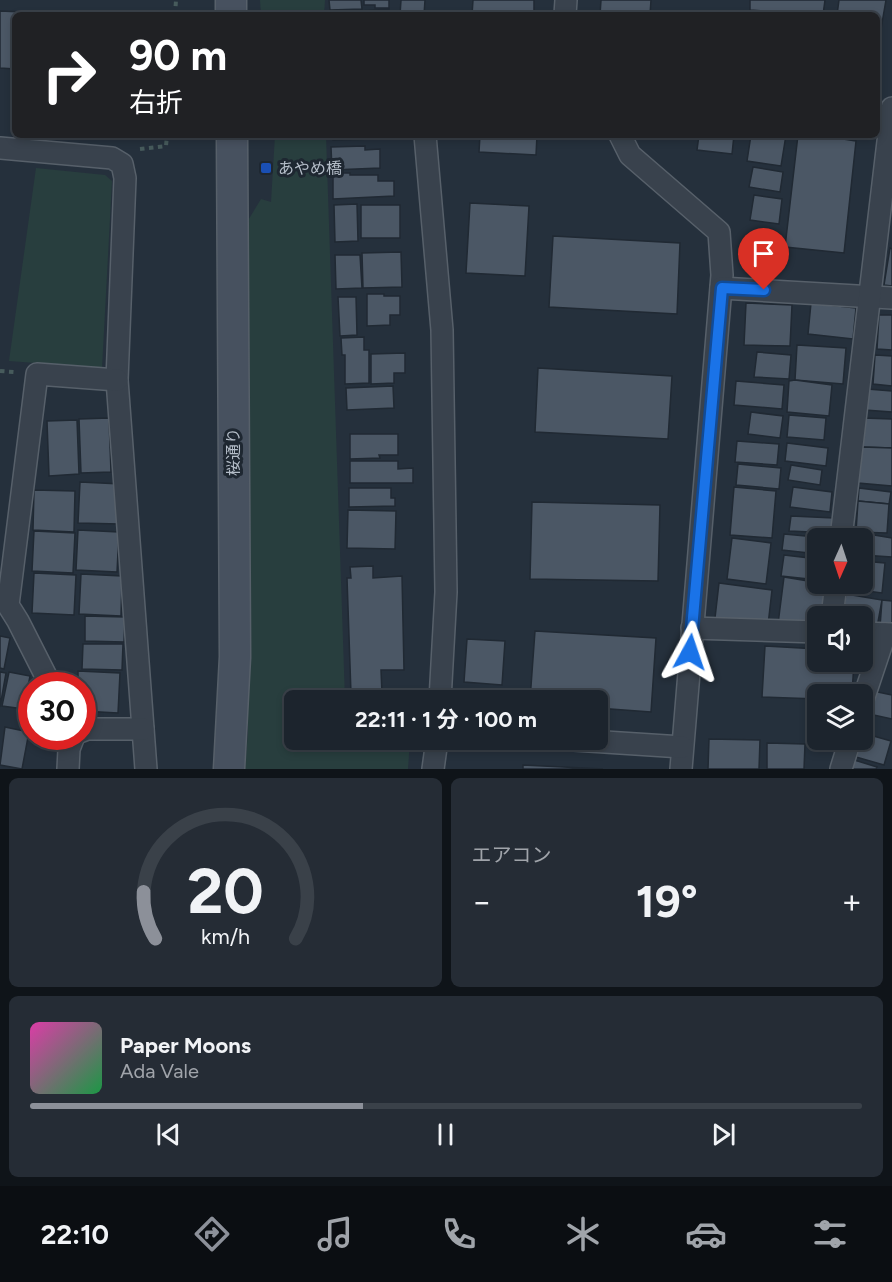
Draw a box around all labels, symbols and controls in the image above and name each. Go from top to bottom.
text: 90 m [129,30,227,81]
icon: right [30,36,108,114]
text: 右折 [129,86,183,119]
place label: あやめ橋 [278,159,342,178]
marker: あやめ橋 [259,161,273,175]
pin [738,228,789,290]
icon: arrive [747,237,780,270]
street label: 桜通り [224,428,243,476]
north arrow [807,528,873,594]
map controls [807,528,873,750]
button: sound [807,606,873,672]
position arrow [658,620,722,684]
speed limit sign: 30 [18,672,96,750]
button: layers [807,684,873,750]
text: 22:11 · 1 分 · 100 m [355,706,537,733]
text: エアコン [472,843,552,867]
text: 20 [187,854,264,929]
text: 19° [636,874,698,928]
text: − [472,882,492,921]
text: + [841,882,862,921]
text: km/h [201,925,250,950]
text: Paper Moons [120,1032,251,1059]
text: Ada Vale [120,1059,199,1083]
icon: previous [152,1118,185,1151]
icon: pause [429,1118,462,1151]
icon: next [707,1118,740,1151]
icon: directions [191,1213,233,1255]
icon: music [314,1213,356,1255]
icon: phone [438,1213,480,1255]
icon: climate [562,1213,604,1255]
icon: car [685,1213,727,1255]
icon: filters [809,1213,851,1255]
text: 22:10 [41,1218,109,1251]

